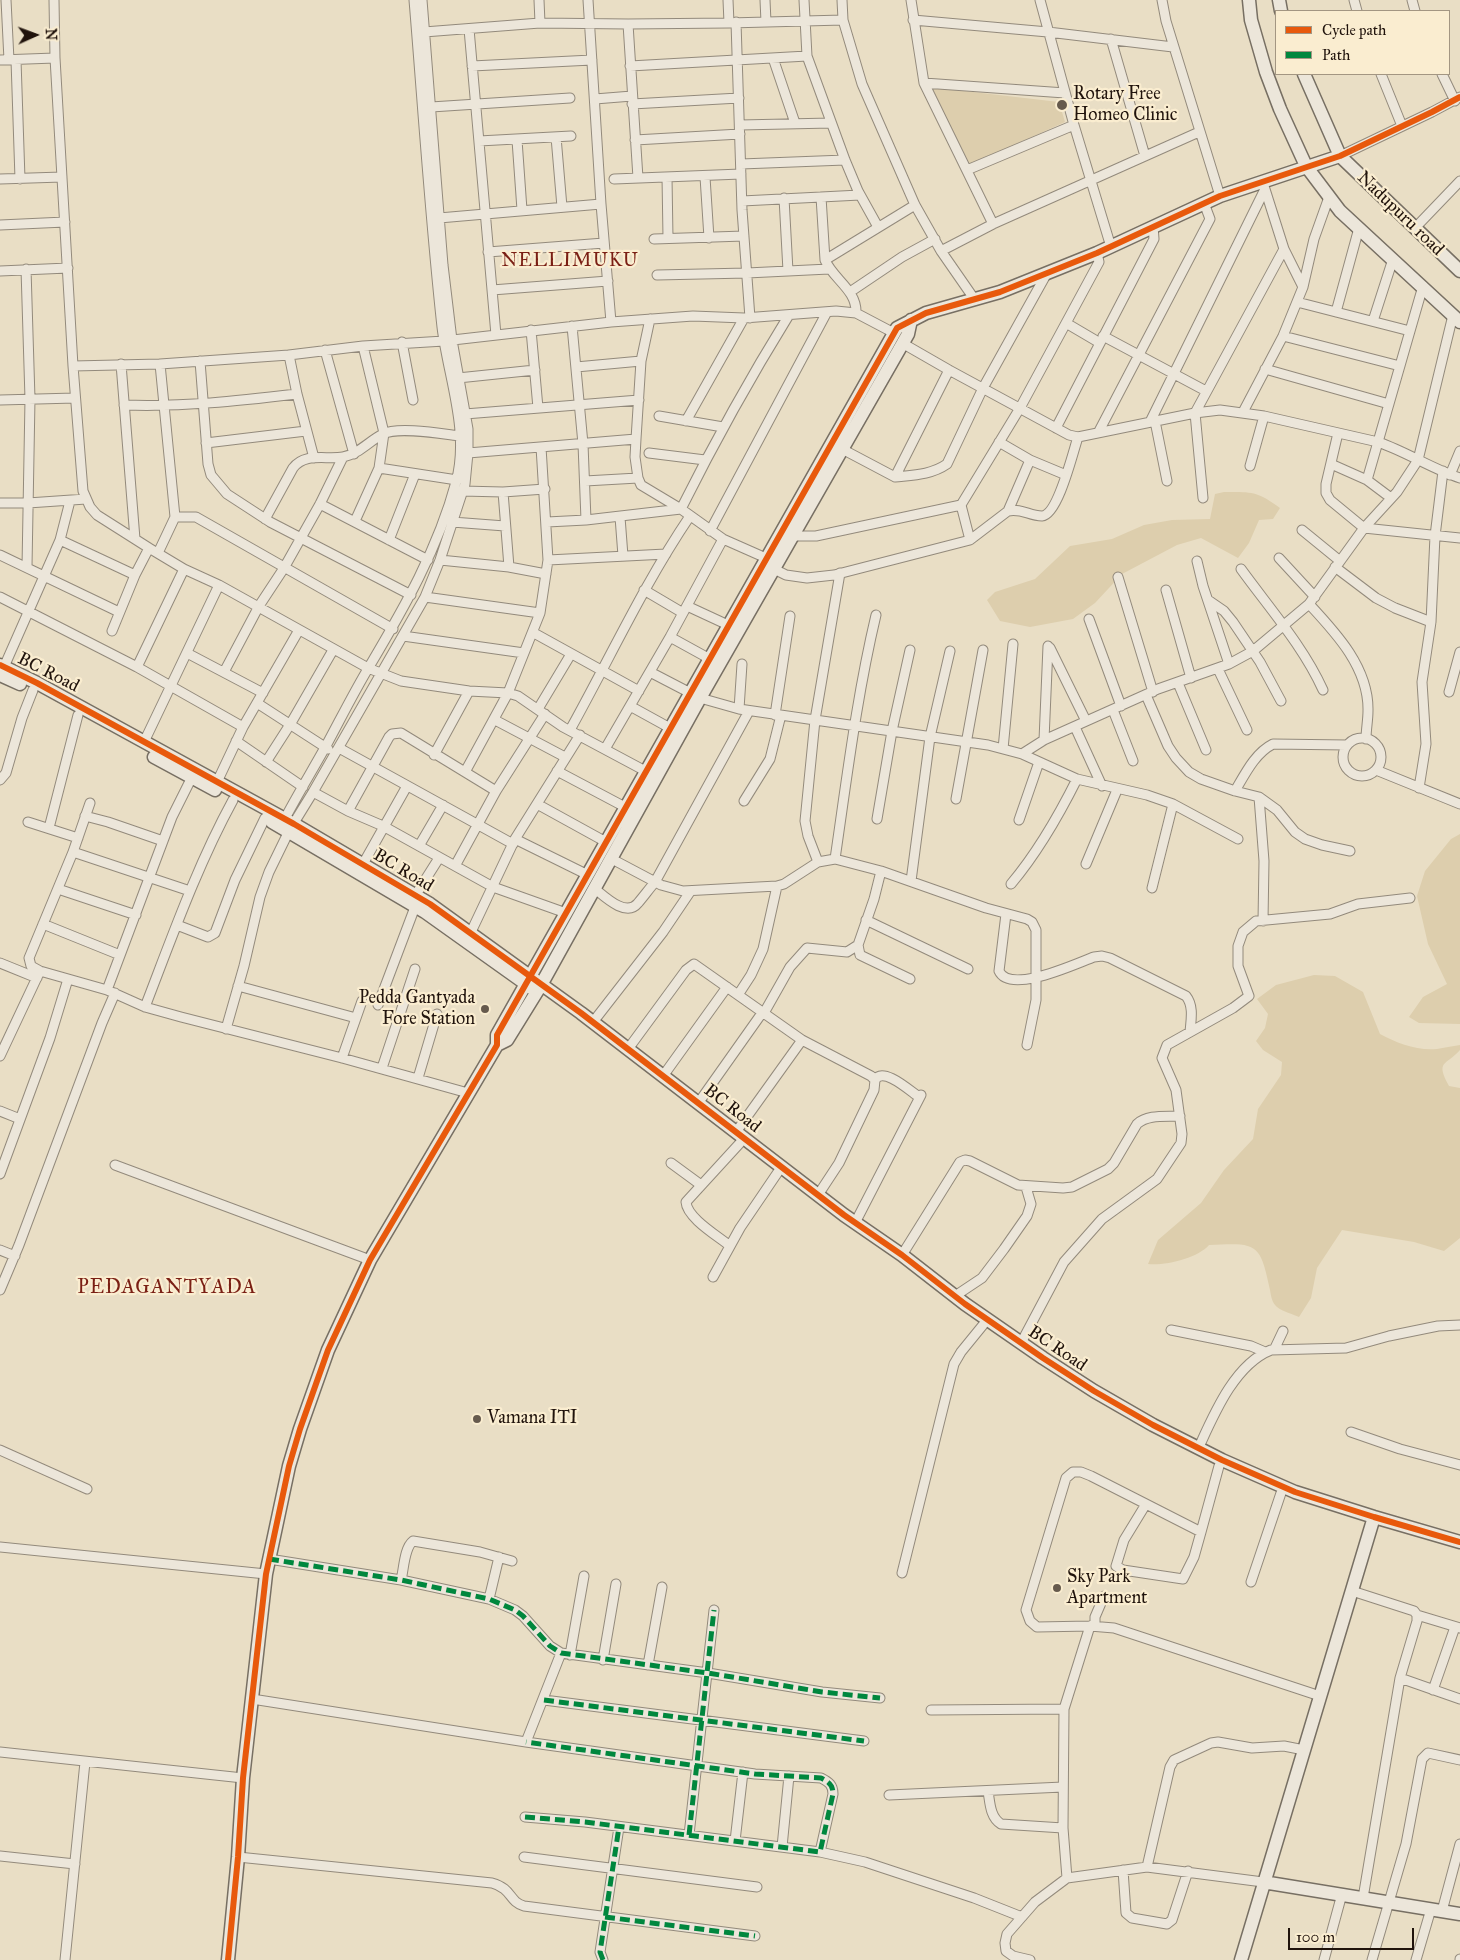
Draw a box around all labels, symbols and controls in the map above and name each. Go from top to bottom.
north arrow [10,10,60,60]
legend [1275,10,1450,75]
text: Cycle path [1322,21,1386,39]
text: N [42,28,59,41]
text: Path [1322,46,1350,64]
place label: Rotary Free Homeo Clinic [1073,84,1177,126]
marker: Rotary Free Homeo Clinic [1055,98,1069,112]
street label: Nadupuru road [1352,167,1448,261]
district label: NELLIMUKU [500,250,640,272]
street label: BC Road [14,648,82,698]
street label: BC Road [369,845,437,897]
place label: Pedda Gantyada Fore Station [359,988,475,1030]
marker: Pedda Gantyada Fore Station [479,1003,491,1015]
street label: BC Road [699,1080,765,1138]
district label: PEDAGANTYADA [76,1276,258,1300]
street label: BC Road [1023,1321,1091,1377]
place label: Vamana ITI [487,1408,577,1430]
marker: Vamana ITI [471,1413,483,1425]
place label: Sky Park Apartment [1067,1567,1147,1610]
marker: Sky Park Apartment [1051,1582,1063,1594]
scale bar [1290,1918,1416,1950]
text: 100 m [1296,1928,1335,1946]

